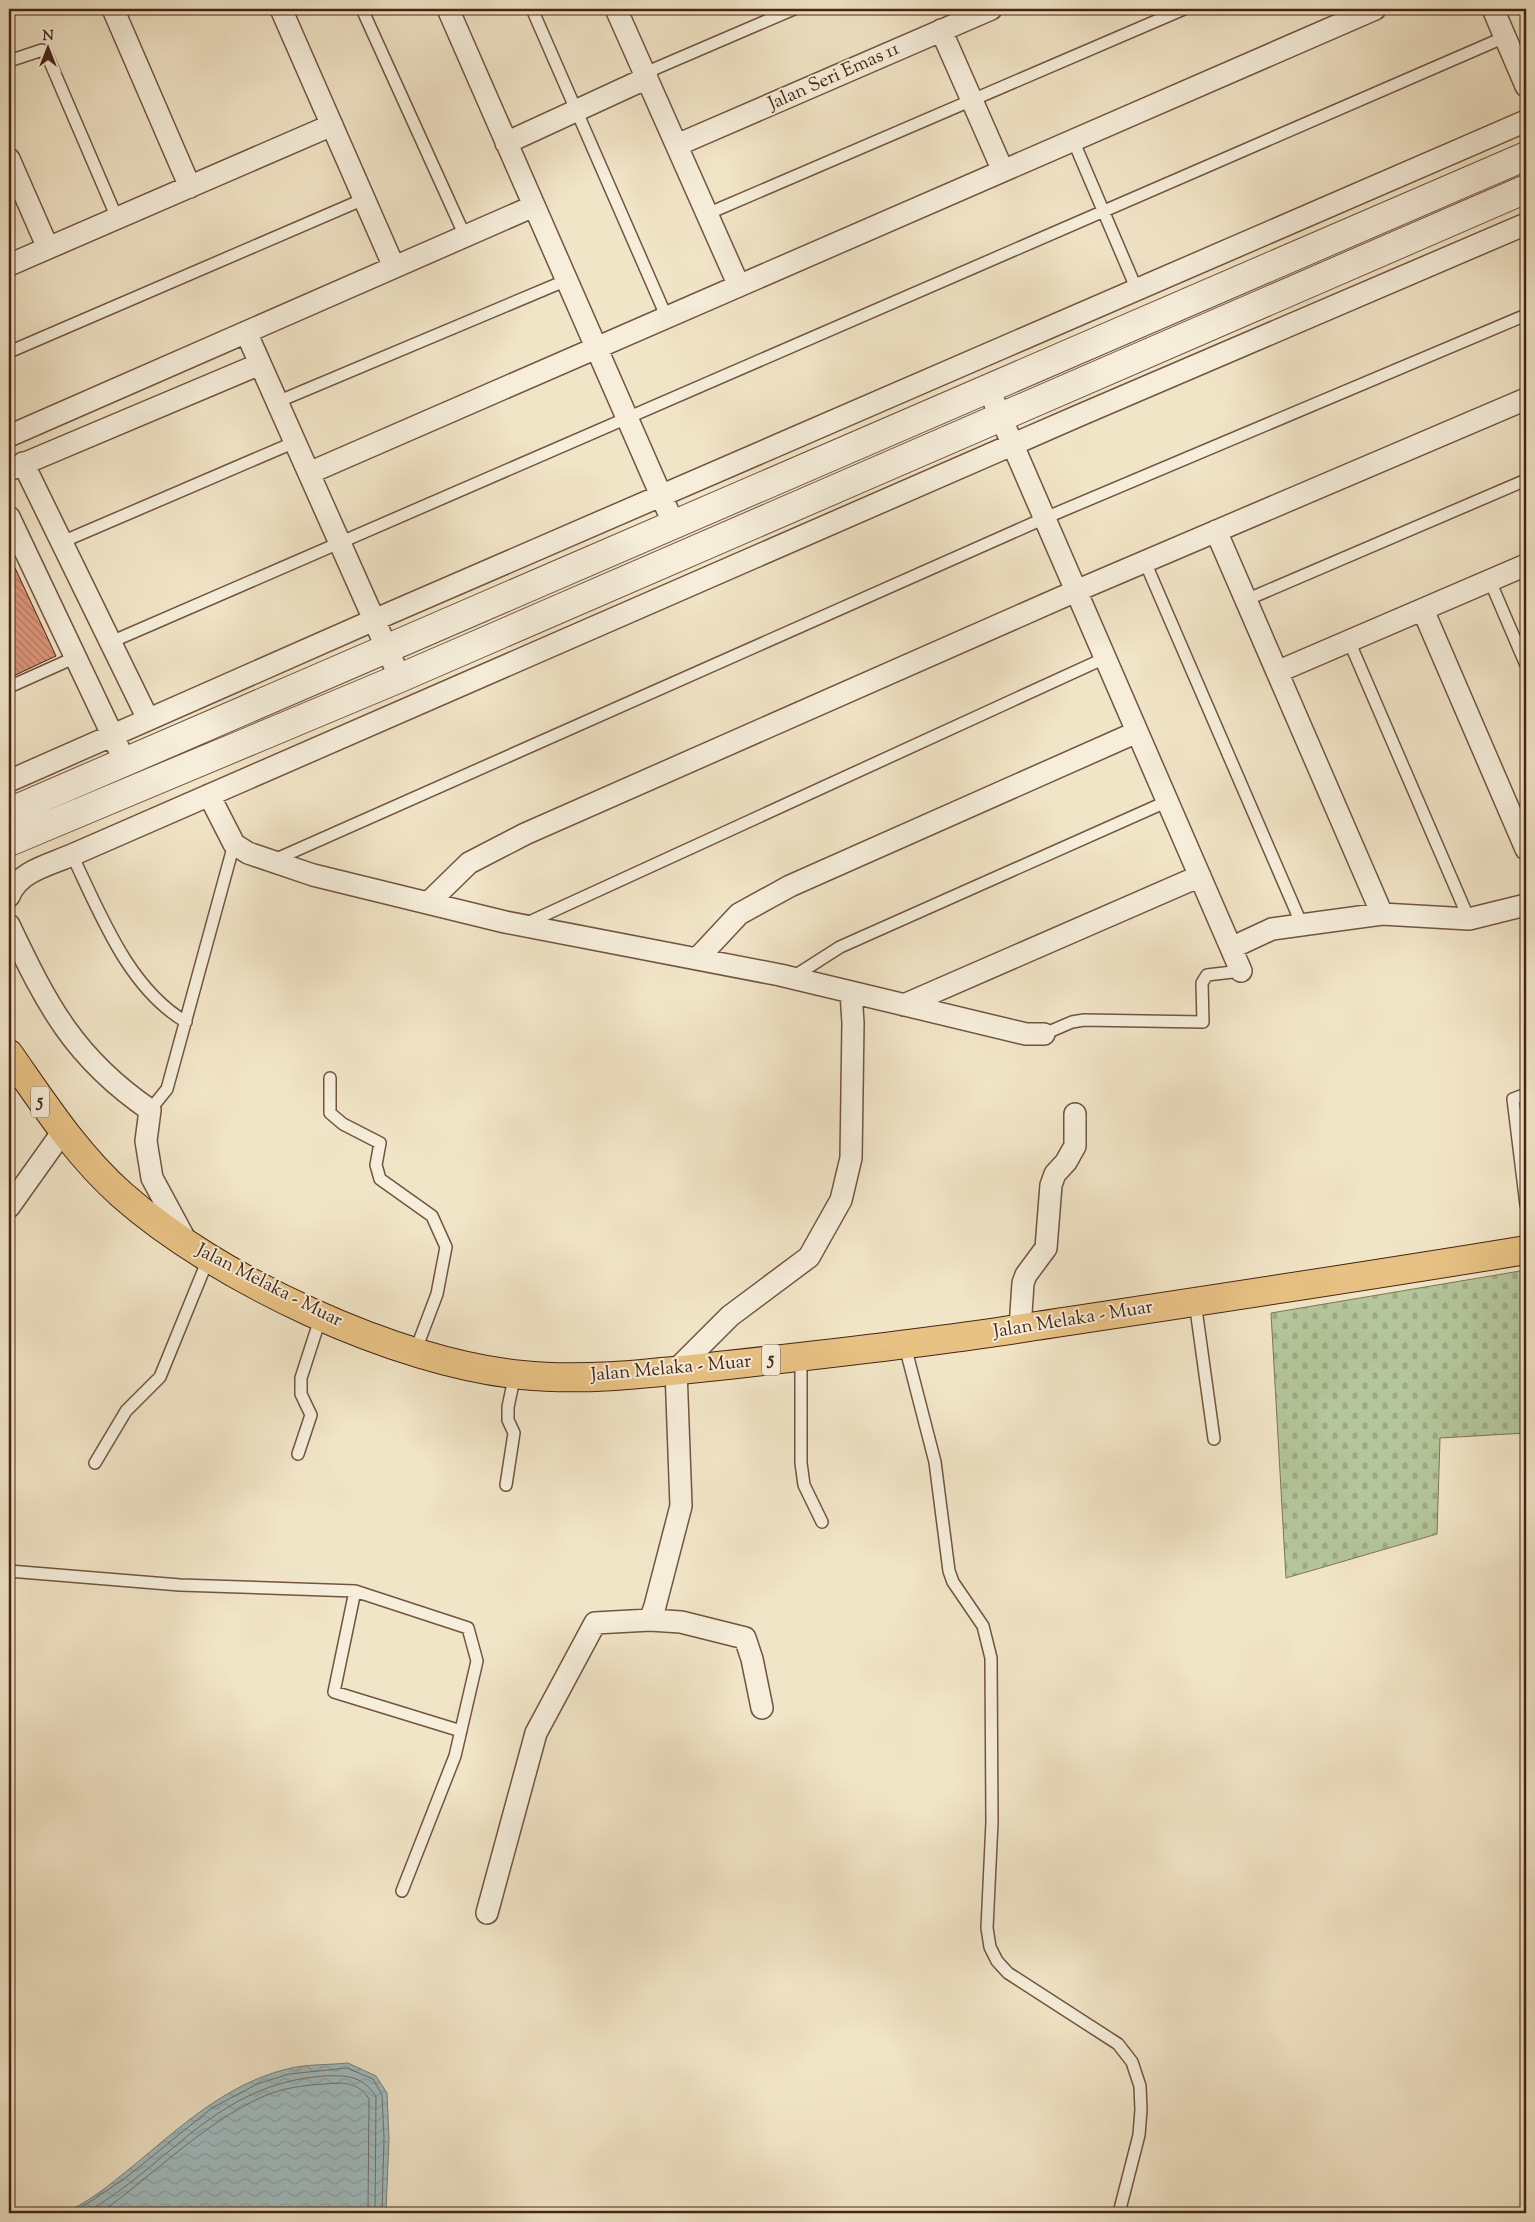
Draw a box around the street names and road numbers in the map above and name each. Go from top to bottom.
street label: Jalan Seri Emas 11 [763,36,904,118]
road number: 5 [31,1086,49,1118]
street label: Jalan Melaka - Muar [190,1237,347,1335]
street label: Jalan Melaka - Muar [990,1294,1155,1346]
road number: 5 [762,1344,780,1376]
street label: Jalan Melaka - Muar [589,1349,752,1390]

